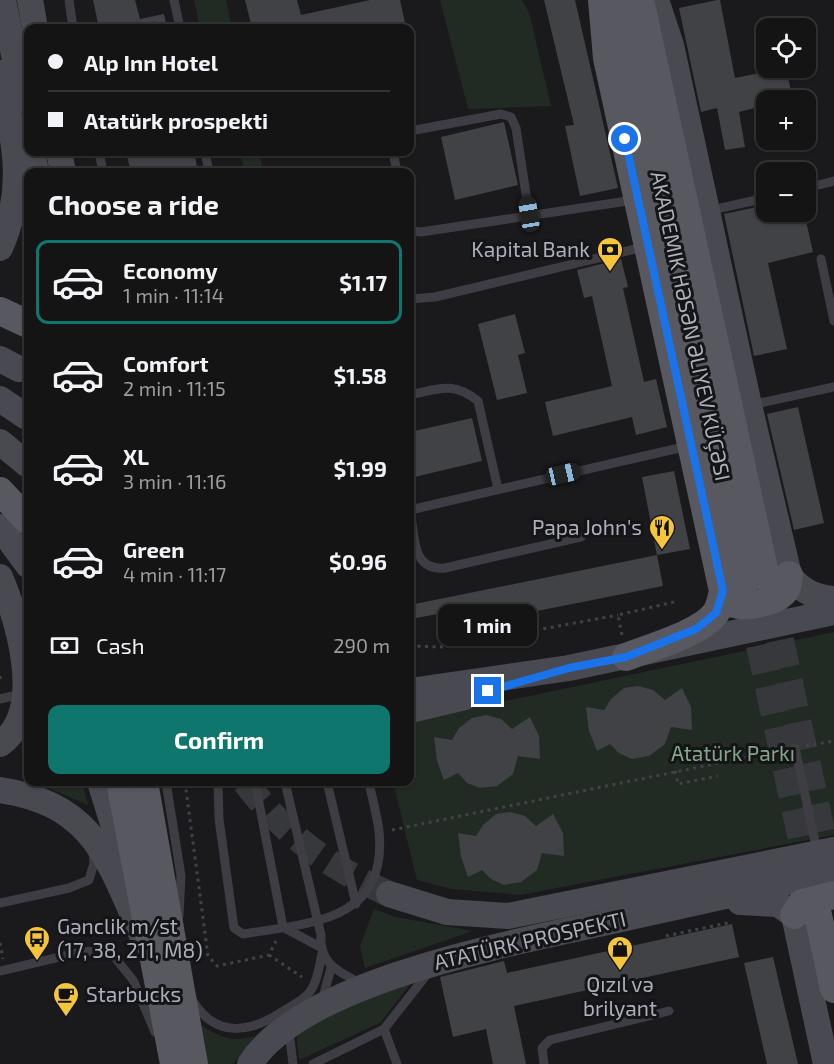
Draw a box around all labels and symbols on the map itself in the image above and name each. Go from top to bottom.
route start [611,125,638,152]
street label: AKADEMIK HƏSƏN ƏLIYEV KÜÇƏSI [644,169,737,483]
car [517,195,541,233]
bank icon: Kapital Bank [595,235,625,273]
place label: Kapital Bank [471,236,590,261]
car [543,461,583,487]
restaurant icon: Papa John's [647,513,677,551]
place label: Papa John's [532,514,642,539]
callout: 1 min [438,604,538,646]
route end [474,677,501,704]
park label: Atatürk Parkı [671,740,795,765]
street label: ATATÜRK PROSPEKTI [431,905,628,974]
place label: Gənclik m/st (17, 38, 211, M8) [57,913,203,962]
bus stop icon: Gənclik m/st (17, 38, 211, M8) [22,924,52,962]
shop icon: Qızıl və brilyant [605,934,635,972]
place label: Qızıl və brilyant [583,971,657,1020]
cafe icon: Starbucks [51,980,81,1018]
place label: Starbucks [86,981,181,1006]

